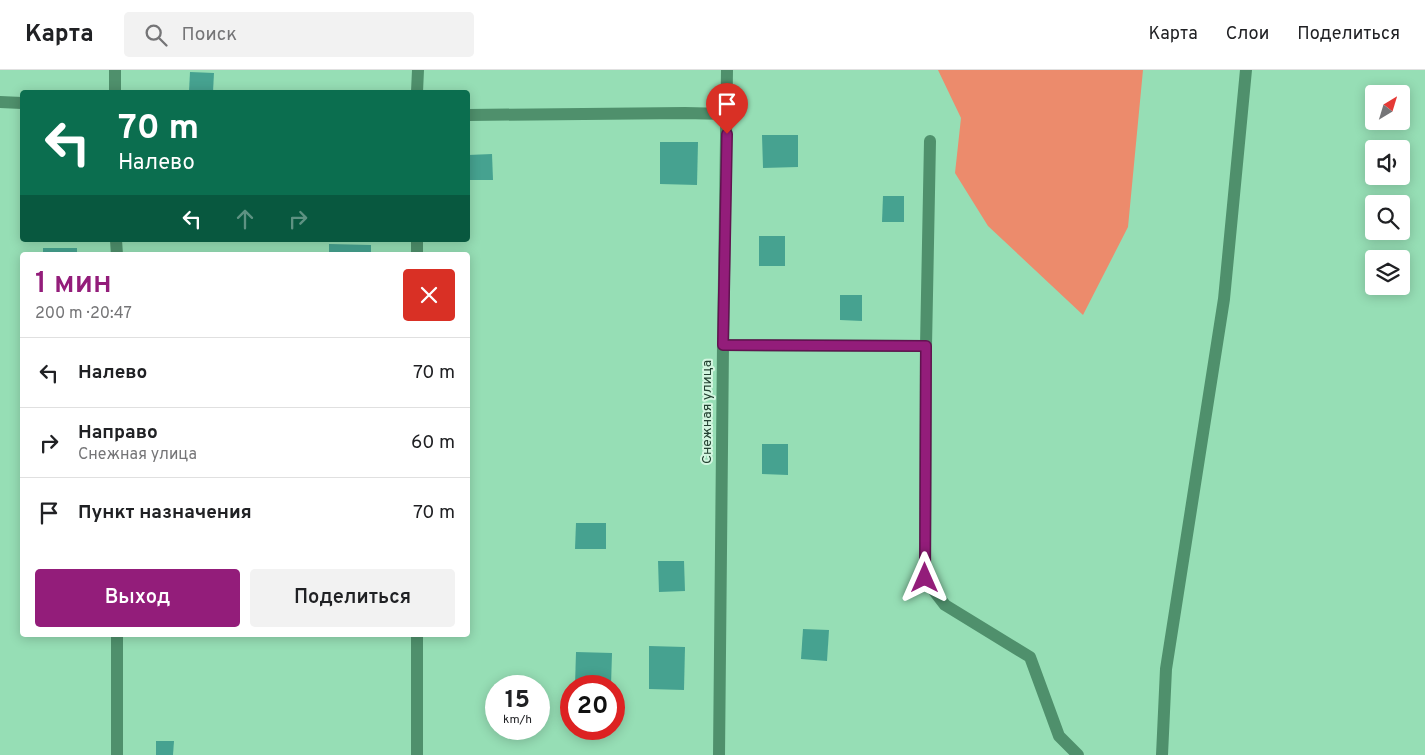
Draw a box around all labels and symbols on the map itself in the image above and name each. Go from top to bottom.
pin [706,83,748,134]
north arrow [1365,85,1410,130]
street label: Снежная улица [699,360,716,464]
position arrow [898,551,950,603]
speed limit sign: 20 [560,675,625,740]

